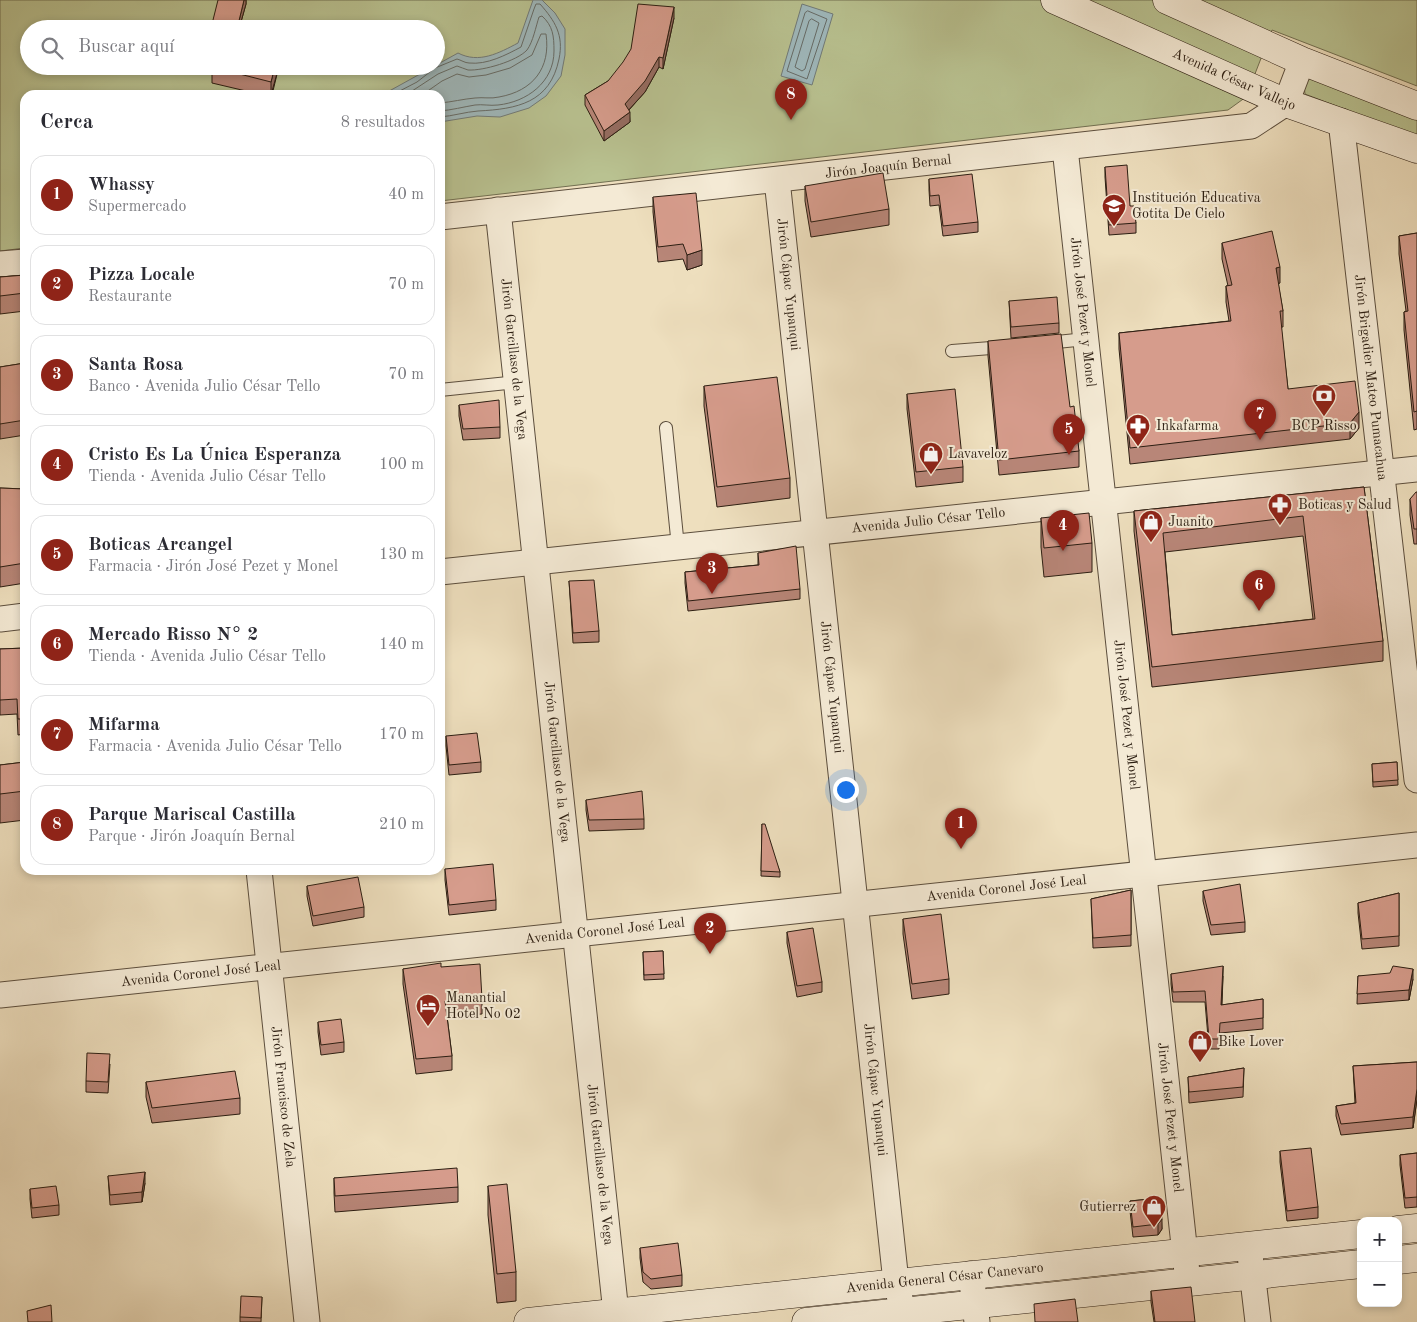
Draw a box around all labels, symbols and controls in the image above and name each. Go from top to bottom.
search box [20,20,445,75]
icon: search [38,34,66,62]
text: Buscar aquí [78,38,174,57]
street label: Avenida César Vallejo [1170,46,1297,113]
pin: 8 [775,79,807,120]
text: Cerca [40,112,93,133]
text: 8 resultados [341,115,425,131]
street label: Jirón Joaquín Bernal [824,153,952,181]
text: Whassy [88,176,155,195]
text: 1 [52,187,62,203]
text: 40 m [388,187,424,203]
place label: Institución Educativa Gotita De Cielo [1132,191,1261,221]
school or university icon: Institución Educativa Gotita De Cielo [1101,193,1127,227]
text: Supermercado [88,199,186,215]
street label: Jirón Cápac Yupanqui [774,217,802,352]
street label: Jirón José Pezet y Monel [1068,236,1098,388]
text: Pizza Locale [88,266,195,285]
street label: Jirón Brigadier Mateo Pumacahua [1352,273,1389,481]
text: 2 [52,277,62,293]
text: 70 m [388,277,424,293]
street label: Jirón Garcillaso de la Vega [498,278,530,441]
text: Restaurante [88,289,172,305]
text: Santa Rosa [88,356,183,375]
text: 3 [52,367,62,383]
text: 70 m [388,367,424,383]
text: Banco · Avenida Julio César Tello [88,379,320,395]
bank icon: BCP Risso [1311,383,1337,417]
pin: 7 [1244,399,1276,440]
pharmacy icon: Inkafarma [1125,413,1151,447]
pin: 5 [1053,414,1085,455]
place label: Inkafarma [1156,419,1219,433]
place label: BCP Risso [1291,419,1357,433]
shop icon: Lavaveloz [918,441,944,475]
text: Cristo Es La Única Esperanza [88,446,341,465]
place label: Lavaveloz [948,447,1007,461]
text: 4 [52,457,62,473]
text: 100 m [379,457,424,473]
text: Tienda · Avenida Julio César Tello [88,469,326,485]
pharmacy icon: Boticas y Salud [1267,492,1293,526]
place label: Boticas y Salud [1298,498,1392,512]
street label: Avenida Julio César Tello [851,505,1006,536]
shop icon: Juanito [1138,509,1164,543]
pin: 4 [1047,510,1079,551]
place label: Juanito [1168,515,1213,529]
text: Boticas Arcangel [88,536,233,555]
text: 5 [52,547,62,563]
text: 130 m [379,547,424,563]
pin: 3 [696,553,728,594]
text: Farmacia · Jirón José Pezet y Monel [88,559,338,575]
pin: 6 [1243,570,1275,611]
street label: Jirón Cápac Yupanqui [818,620,846,754]
text: Mercado Risso N° 2 [88,626,258,645]
text: 6 [52,637,62,653]
text: 140 m [379,637,424,653]
street label: Jirón José Pezet y Monel [1111,639,1142,791]
text: Tienda · Avenida Julio César Tello [88,649,326,665]
street label: Jirón Garcillaso de la Vega [541,680,573,843]
text: Mifarma [88,716,160,735]
text: 7 [52,727,62,743]
text: 170 m [379,727,424,743]
text: Farmacia · Avenida Julio César Tello [88,739,342,755]
your location [833,777,859,803]
text: Parque Mariscal Castilla [88,806,296,825]
pin: 1 [945,808,977,849]
text: 8 [52,817,62,833]
text: 210 m [379,817,424,833]
text: Parque · Jirón Joaquín Bernal [88,829,295,845]
street label: Avenida Coronel José Leal [926,873,1087,904]
pin: 2 [694,913,726,954]
street label: Avenida Coronel José Leal [524,916,686,946]
street label: Avenida Coronel José Leal [120,958,282,989]
place label: Manantial Hotel No 02 [446,991,521,1021]
hotel icon: Manantial Hotel No 02 [415,993,441,1027]
street label: Jirón Cápac Yupanqui [861,1023,889,1157]
street label: Jirón Francisco de Zela [269,1025,298,1168]
shop icon: Bike Lover [1187,1029,1213,1063]
place label: Bike Lover [1218,1035,1284,1049]
street label: Jirón José Pezet y Monel [1155,1041,1185,1193]
street label: Jirón Garcillaso de la Vega [585,1083,616,1246]
shop icon: Gutierrez [1141,1194,1167,1228]
place label: Gutierrez [1079,1200,1136,1214]
map controls [1357,1217,1402,1307]
button: + [1357,1217,1402,1262]
street label: Avenida General César Canevaro [845,1261,1044,1295]
button: − [1357,1262,1402,1307]

